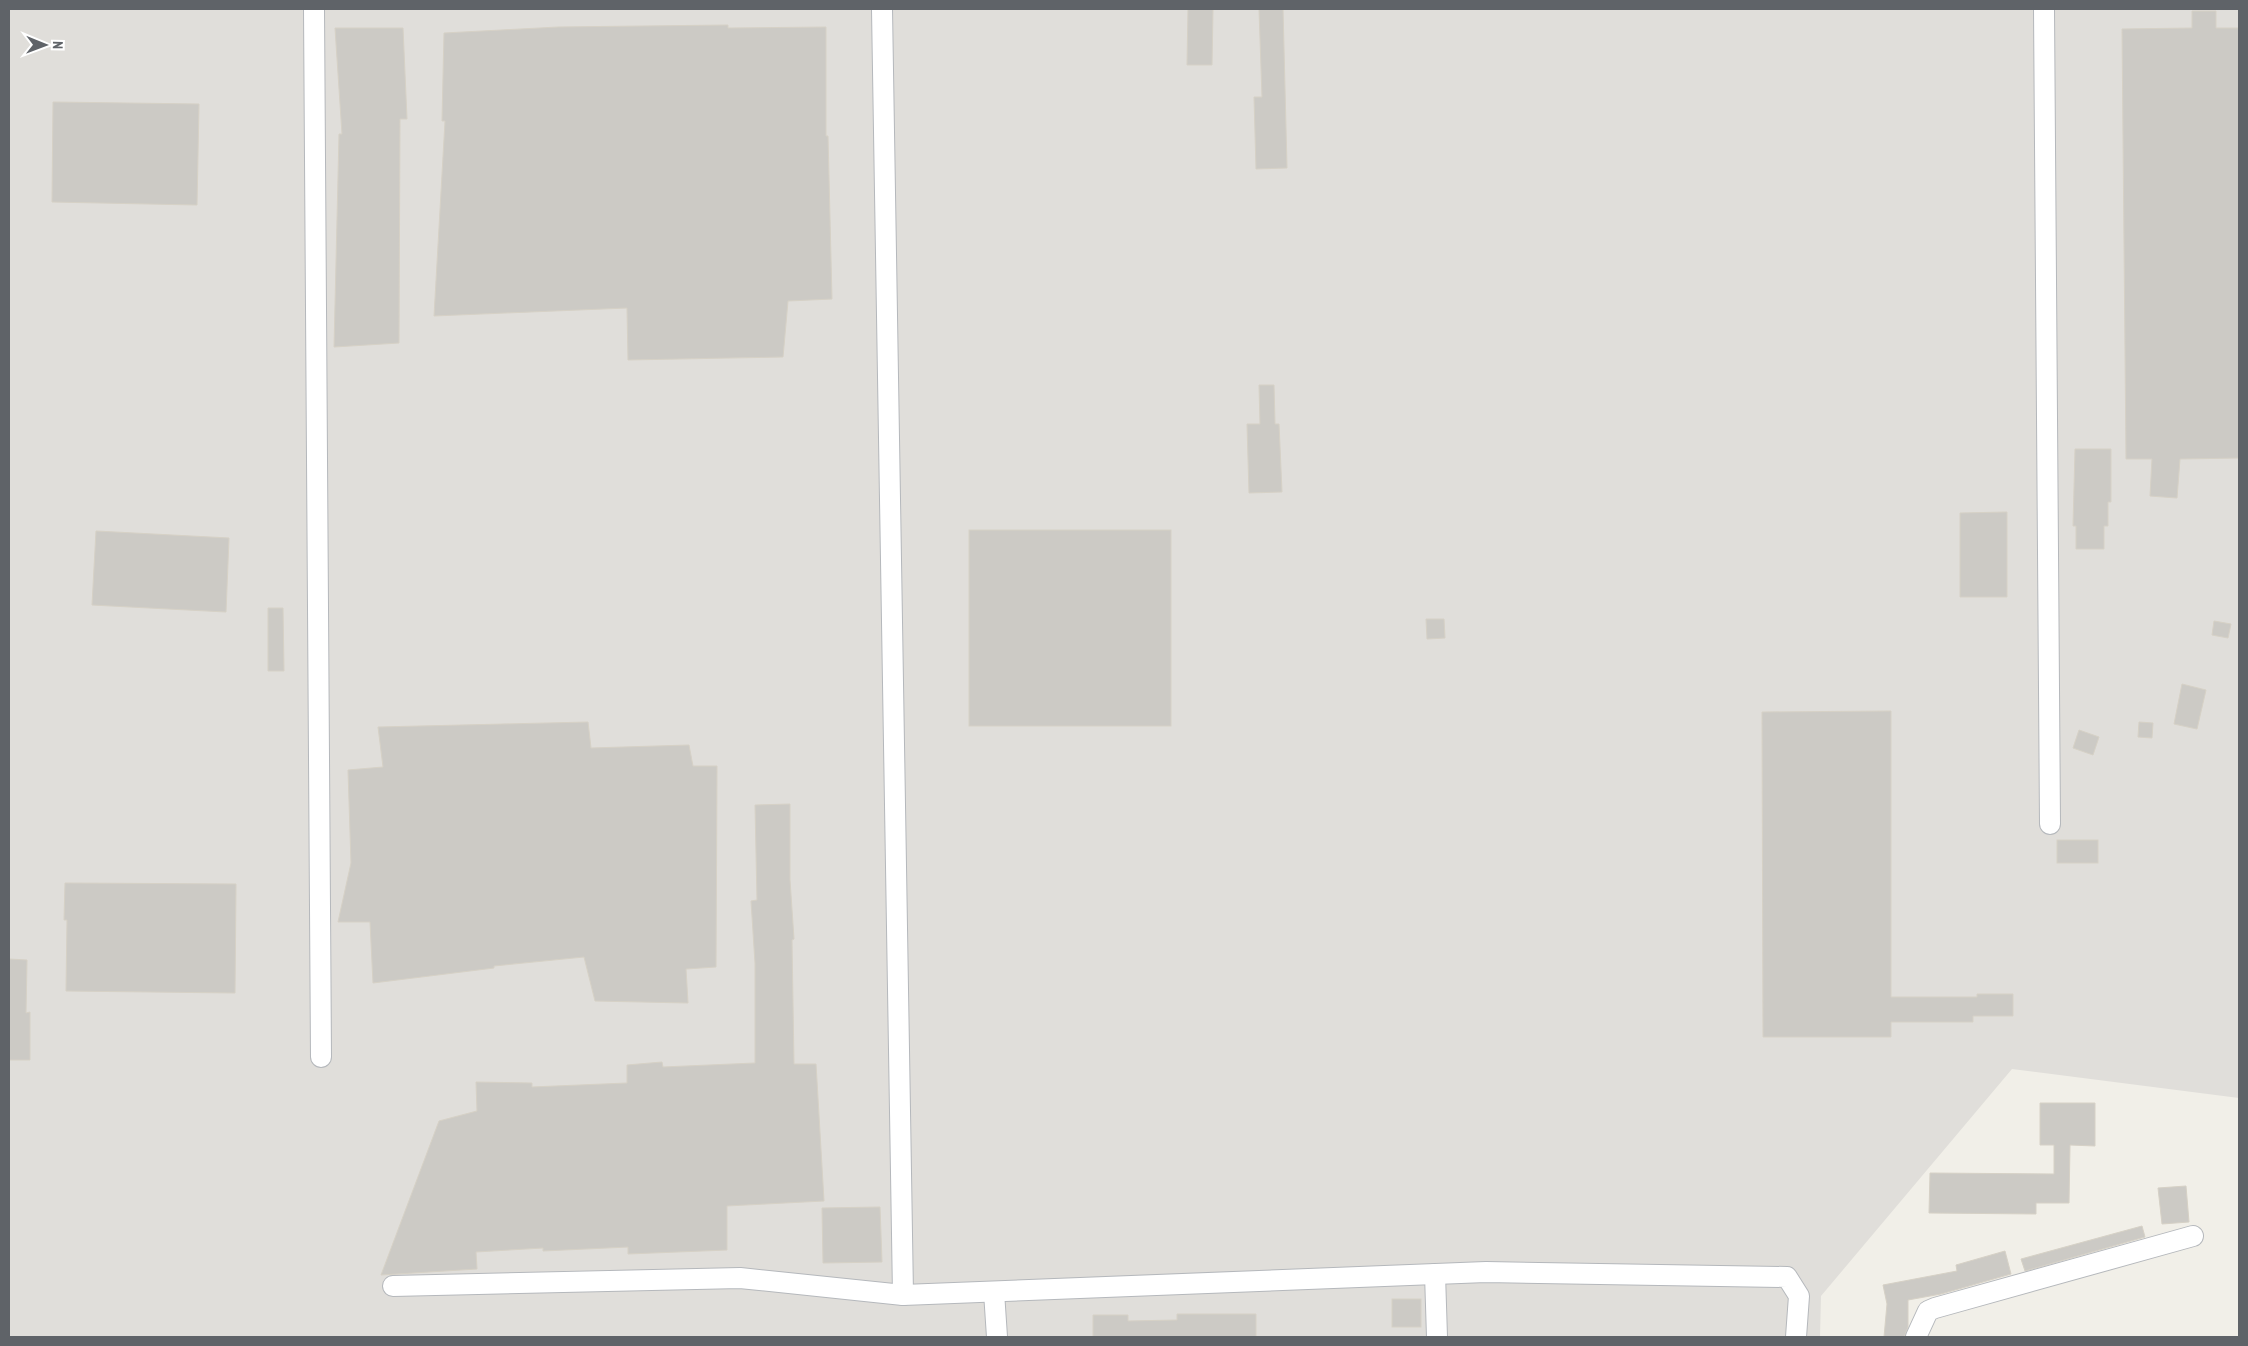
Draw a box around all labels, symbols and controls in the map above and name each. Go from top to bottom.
north arrow [20,20,70,70]
text: N [49,41,67,49]

